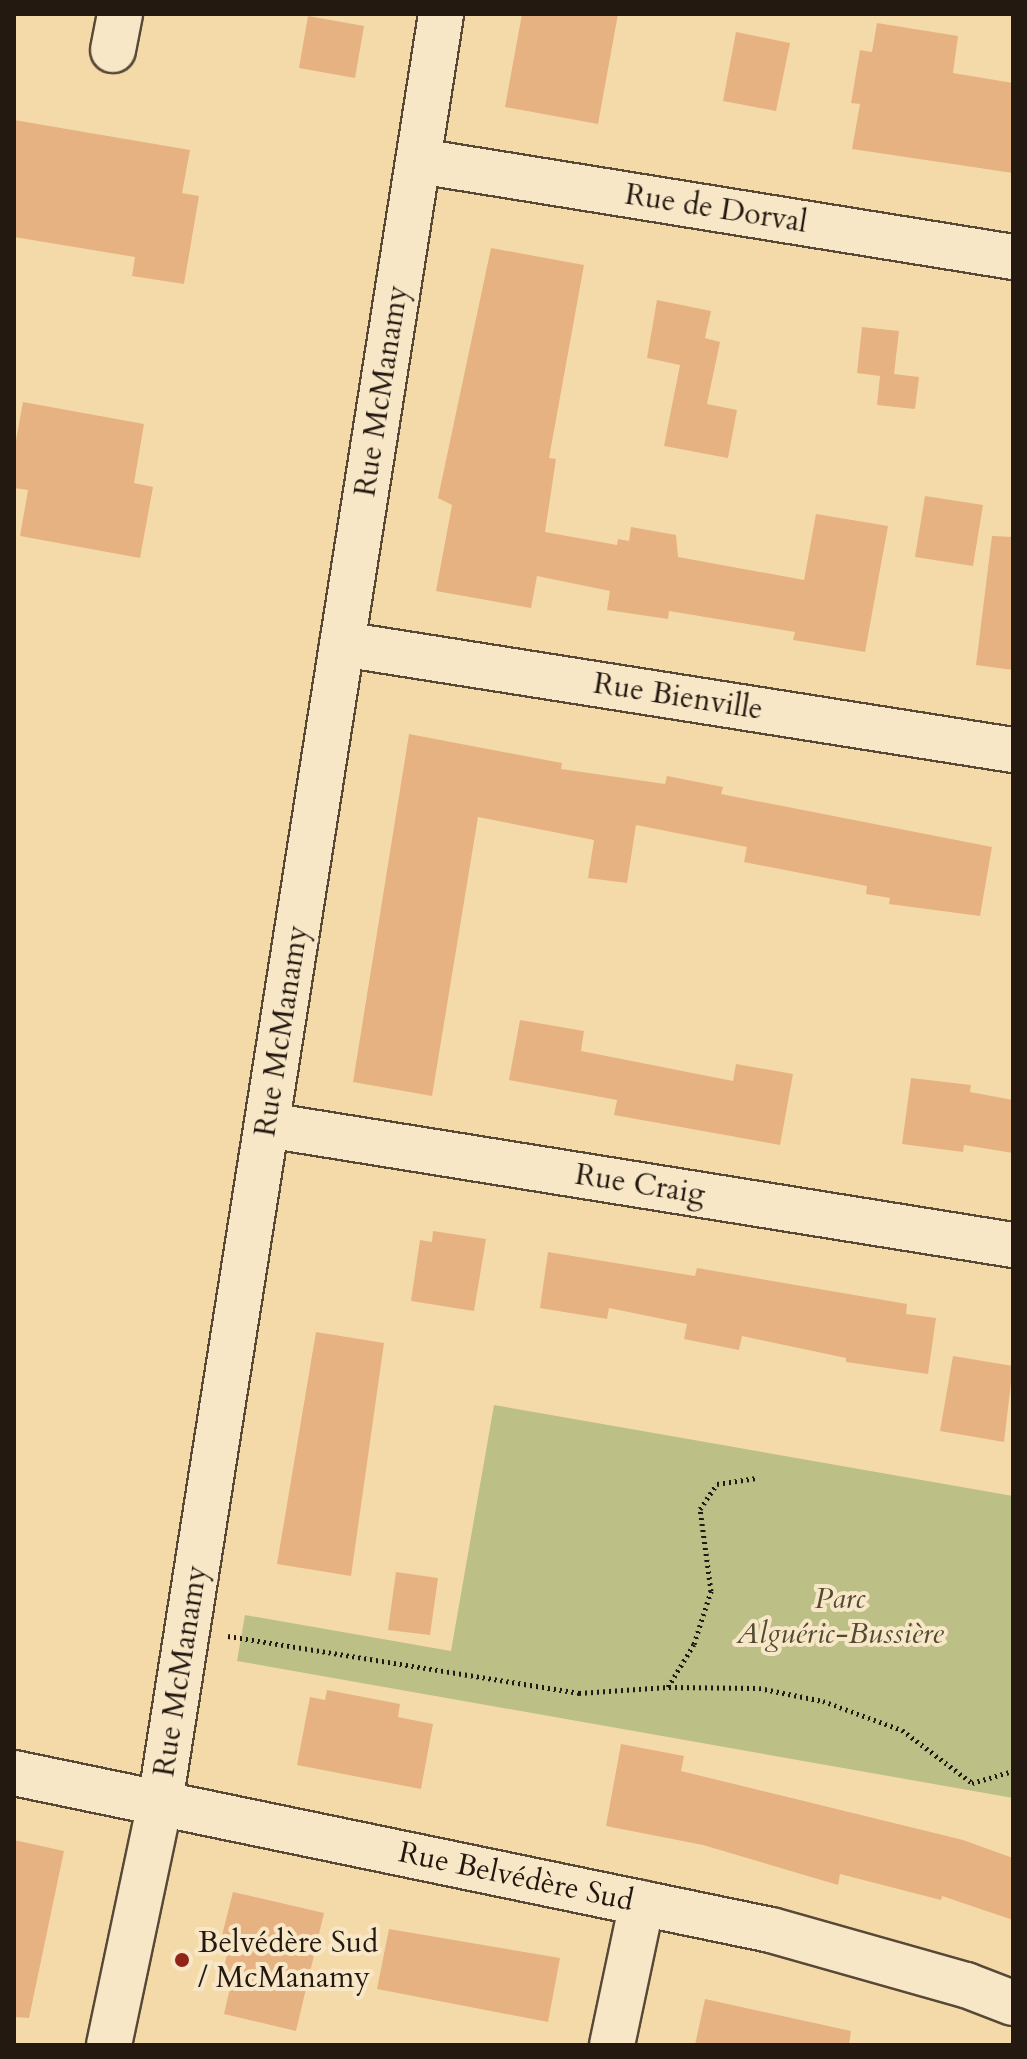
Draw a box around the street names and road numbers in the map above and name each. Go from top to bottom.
street label: Rue de Dorval [622,177,810,241]
street label: Rue McManamy [348,283,416,499]
street label: Rue Bienville [591,666,765,728]
street label: Rue McManamy [248,923,316,1139]
street label: Rue Craig [572,1157,708,1213]
street label: Rue McManamy [147,1563,215,1779]
street label: Rue Belvédère Sud [395,1835,637,1919]

